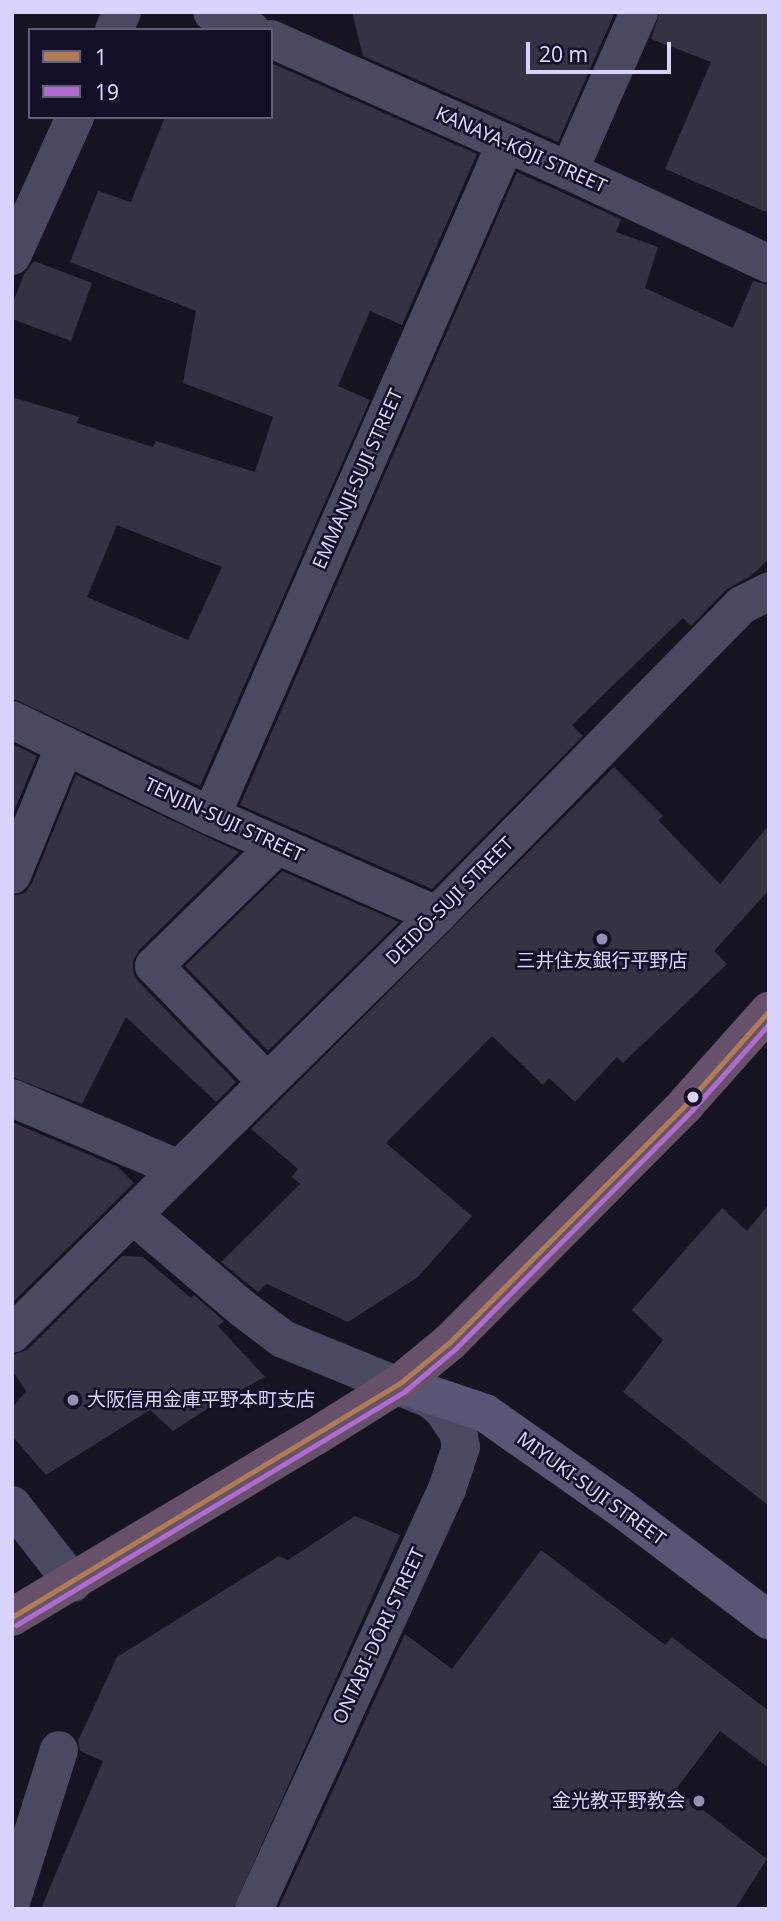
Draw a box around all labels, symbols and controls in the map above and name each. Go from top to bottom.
legend [28,28,273,119]
scale bar [529,28,674,72]
text: 20 m [539,40,588,68]
text: 1 [95,43,107,71]
text: 19 [95,78,119,106]
street label: KANAYA-KŌJI STREET [432,102,610,198]
street label: EMMANJI-SUJI STREET [308,385,408,573]
street label: TENJIN-SUJI STREET [141,773,307,867]
street label: DEIDŌ-SUJI STREET [381,832,519,970]
marker: 三井住友銀行平野店 [594,931,610,947]
place label: 三井住友銀行平野店 [517,950,687,972]
unlabelled marker [686,1090,700,1104]
place label: 大阪信用金庫平野本町支店 [87,1389,315,1411]
marker: 大阪信用金庫平野本町支店 [65,1392,81,1408]
street label: MIYUKI-SUJI STREET [512,1427,670,1551]
street label: ONTABI-DŌRI STREET [328,1544,430,1728]
place label: 金光教平野教会 [552,1790,685,1812]
marker: 金光教平野教会 [691,1793,707,1809]

